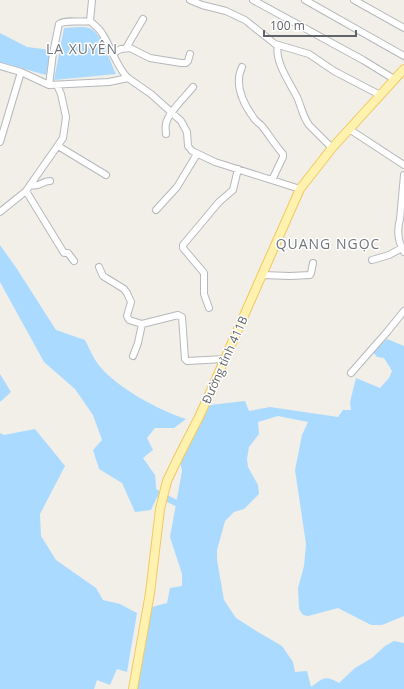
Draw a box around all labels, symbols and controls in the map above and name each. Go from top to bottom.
scale bar [264,12,356,38]
text: 100 m [270,17,305,34]
district label: LA XUYÊN [46,39,118,58]
district label: QUANG NGỌC [276,234,380,253]
street label: Đường tỉnh 411B [198,313,252,406]

